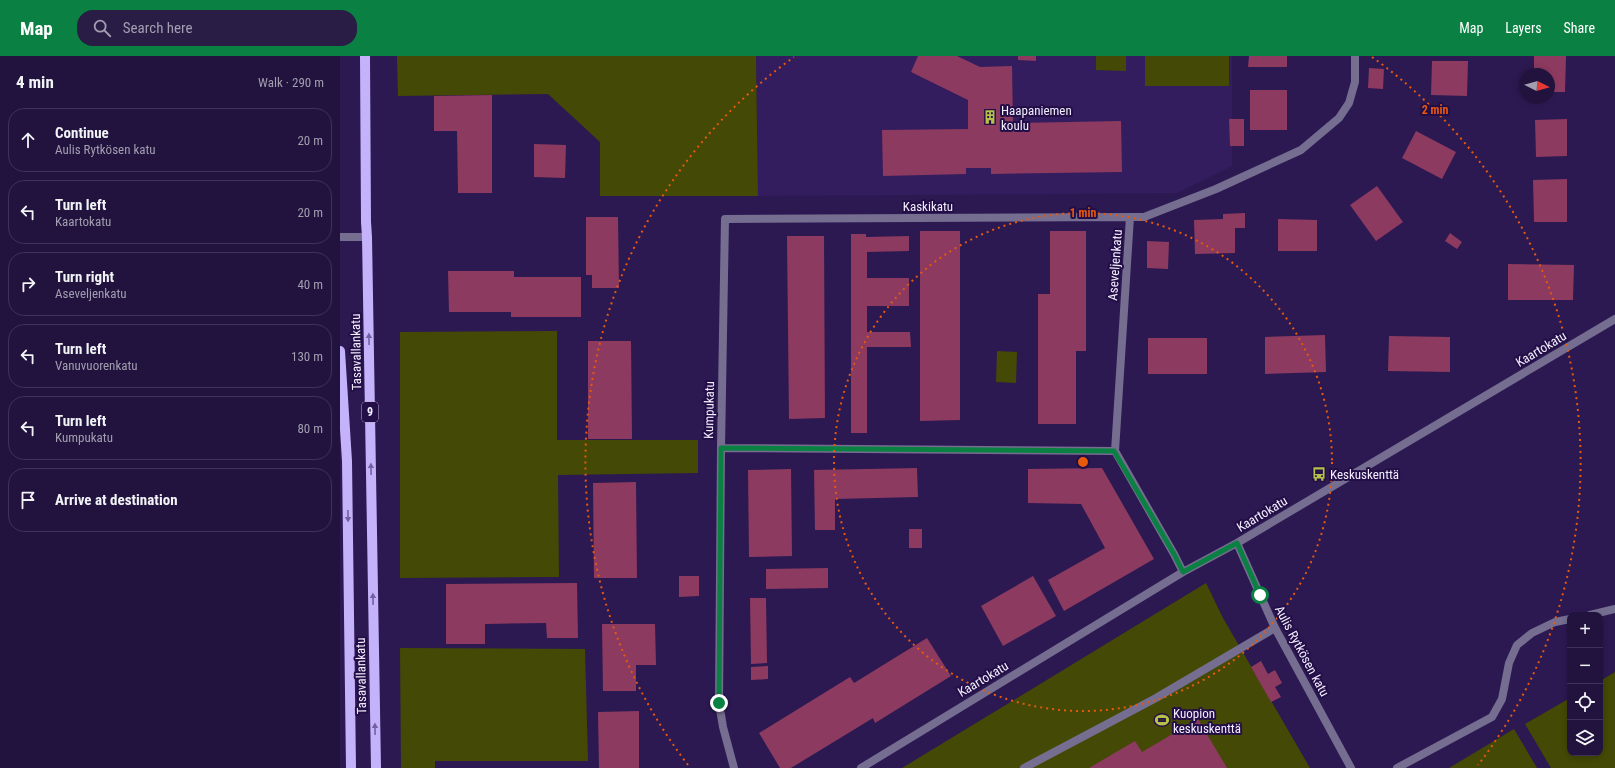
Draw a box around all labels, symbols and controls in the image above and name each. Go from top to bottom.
search box [77,10,357,46]
text: Map [20,17,53,40]
icon: search [91,17,113,39]
text: Search here [123,19,193,37]
text: Map [1459,20,1483,36]
text: Layers [1505,20,1542,36]
text: Share [1564,20,1595,36]
north arrow [1519,68,1555,104]
text: 4 min [16,72,54,92]
text: Walk · 290 m [258,75,324,90]
place label: Haapaniemen koulu [1001,103,1072,133]
text: 2 min [1422,103,1448,117]
building icon: Haapaniemen koulu [982,109,998,125]
text: Continue [55,124,109,142]
icon: ahead [17,129,39,151]
text: 20 m [297,133,323,148]
text: Aulis Rytkösen katu [55,142,156,157]
text: Turn left [55,196,106,214]
street label: Kaskikatu [903,199,953,214]
icon: left [17,201,39,223]
text: 20 m [297,205,323,220]
text: 1 min [1070,206,1096,220]
text: Kaartokatu [55,214,111,229]
street label: Aseveljenkatu [1105,229,1125,301]
text: Turn right [55,268,114,286]
icon: right [17,273,39,295]
text: 40 m [297,277,323,292]
text: Aseveljenkatu [55,286,127,301]
street label: Tasavallankatu [348,313,364,391]
street label: Kaartokatu [1513,328,1569,370]
one-way arrow [366,332,372,345]
text: Turn left [55,340,106,358]
icon: left [17,345,39,367]
text: 130 m [291,349,323,364]
text: Vanuvuorenkatu [55,358,138,373]
street label: Kumpukatu [701,381,717,439]
road number: 9 [362,402,378,422]
text: Turn left [55,412,106,430]
icon: left [17,417,39,439]
text: 80 m [297,421,323,436]
text: Kumpukatu [55,430,113,445]
centre of rings [1076,455,1090,469]
one-way arrow [367,463,374,475]
bus stop icon: Keskuskenttä [1311,466,1327,482]
place label: Keskuskenttä [1330,467,1399,482]
icon: arrive [17,489,39,511]
text: Arrive at destination [55,491,178,509]
street label: Kaartokatu [1234,493,1290,535]
one-way arrow [344,510,351,522]
route start [1251,586,1269,604]
one-way arrow [369,593,376,605]
street label: Aulis Rytkösen katu [1272,603,1332,699]
map controls [1567,612,1603,756]
button: + [1567,612,1603,648]
street label: Tasavallankatu [353,637,369,715]
button: − [1567,648,1603,684]
street label: Kaartokatu [955,658,1011,700]
button: locate [1567,684,1603,720]
route end [710,694,728,712]
place label: Kuopion keskuskenttä [1173,706,1241,736]
sports icon: Kuopion keskuskenttä [1154,712,1170,728]
button: layers [1567,720,1603,756]
one-way arrow [372,722,378,735]

